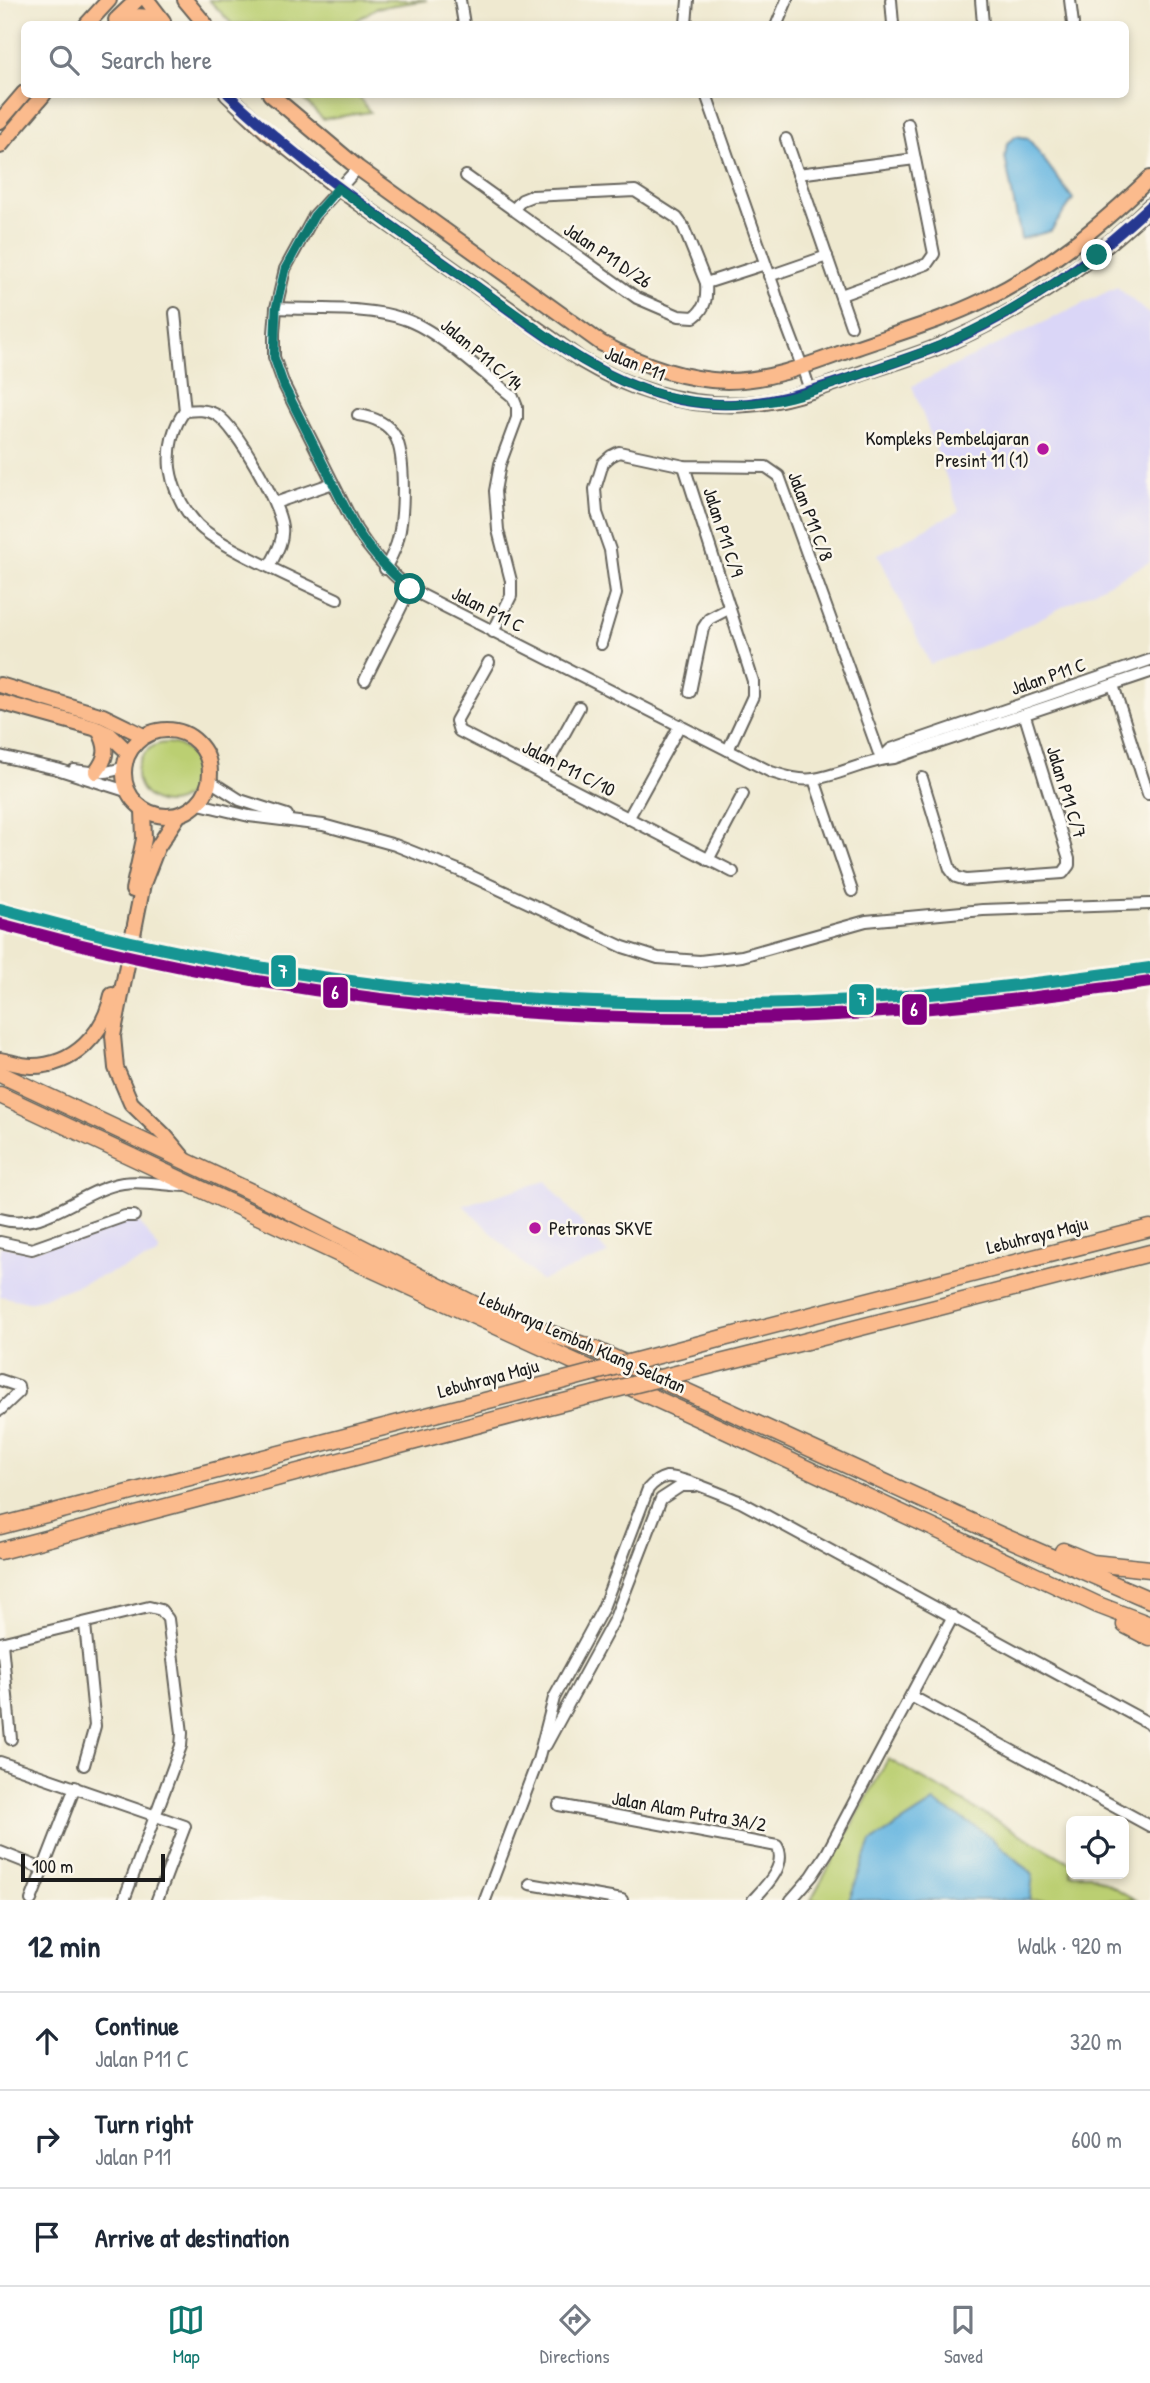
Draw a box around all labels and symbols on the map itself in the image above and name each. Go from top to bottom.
street label: Jalan P11 D/26 [559,216,657,294]
route end [1081,239,1112,270]
street label: Jalan P11 C/14 [435,312,529,396]
street label: Jalan P11 [601,339,669,387]
place label: Kompleks Pembelajaran Presint 11 (1) [865,425,1029,473]
marker: Kompleks Pembelajaran Presint 11 (1) [1035,441,1051,457]
street label: Jalan P11 C/8 [782,467,840,565]
street label: Jalan P11 C/9 [697,484,751,580]
route start [394,573,425,604]
street label: Jalan P11 C [448,580,528,638]
street label: Jalan P11 C [1007,651,1089,701]
street label: Jalan P11 C/10 [518,733,620,803]
street label: Jalan P11 C/7 [1041,743,1093,841]
line badge: 7 [270,954,297,988]
text: 7 [277,958,288,984]
line badge: 6 [322,976,349,1009]
text: 6 [331,979,339,1005]
line badge: 7 [848,983,875,1016]
text: 7 [856,986,867,1012]
line badge: 6 [901,993,928,1026]
text: 6 [910,996,918,1022]
street label: Lebuhraya Maju [984,1210,1091,1260]
place label: Petronas SKVE [549,1215,653,1241]
marker: Petronas SKVE [527,1220,543,1236]
street label: Lebuhraya Lembah Klang Selatan [476,1285,690,1399]
street label: Lebuhraya Maju [435,1352,542,1404]
street label: Jalan Alam Putra 3A/2 [610,1785,768,1837]
scale bar [21,1851,164,1883]

